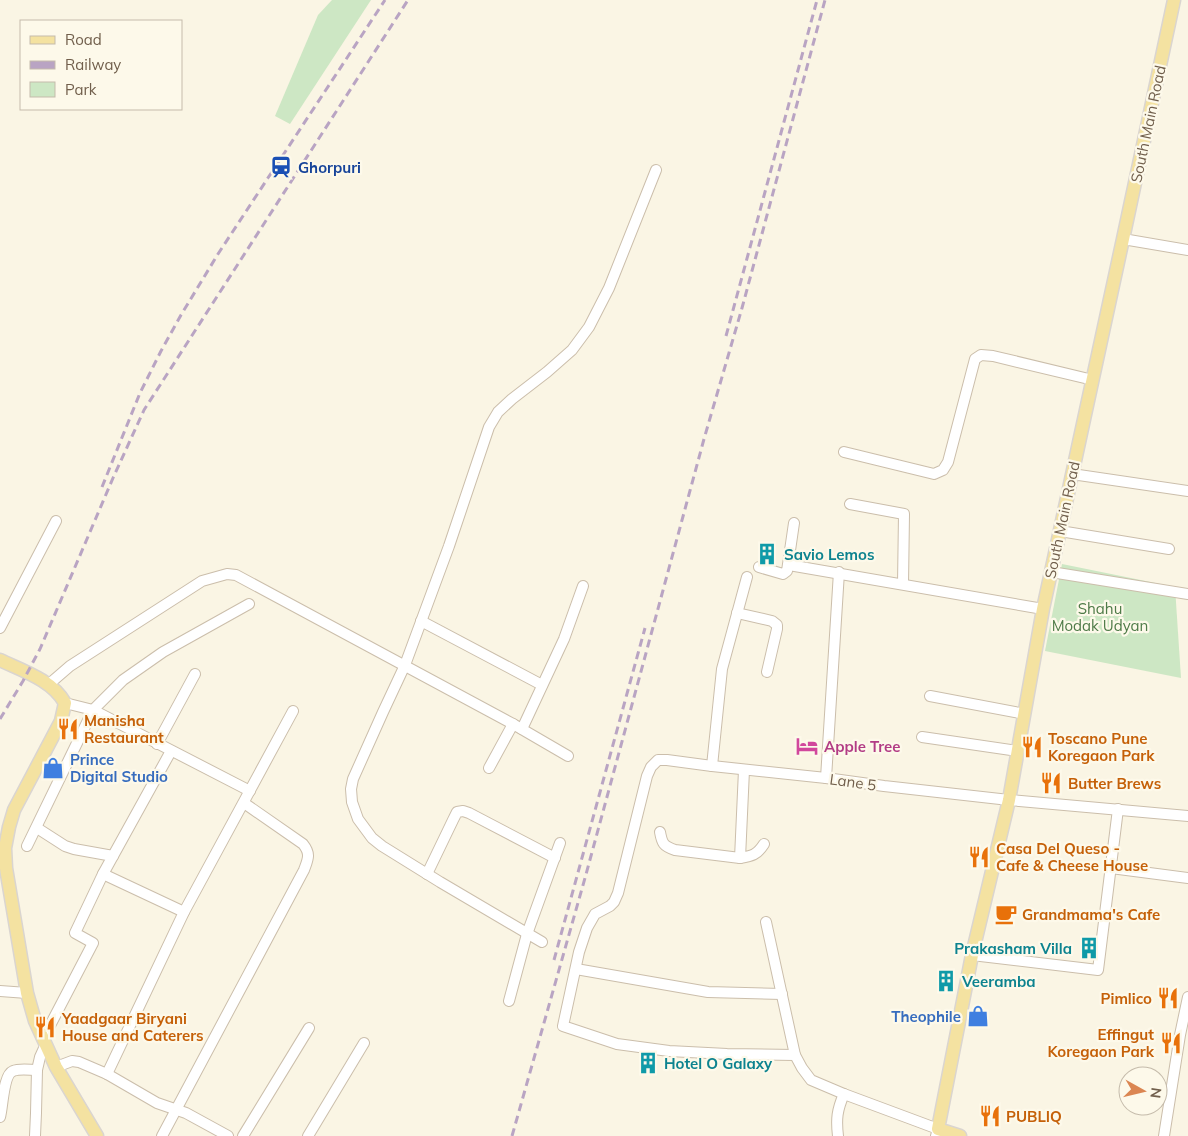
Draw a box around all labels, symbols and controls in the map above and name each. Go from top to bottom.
legend [20,20,182,110]
text: Road [65,30,102,49]
text: Railway [65,55,121,74]
street label: South Main Road [1126,64,1170,184]
text: Park [65,80,97,99]
station icon: Ghorpuri [268,154,294,180]
place label: Ghorpuri [298,158,361,177]
street label: South Main Road [1040,460,1084,580]
building icon: Savio Lemos [754,541,780,567]
place label: Savio Lemos [784,545,874,564]
park label: Shahu Modak Udyan [1052,599,1148,635]
place label: Manisha Restaurant [84,711,164,747]
restaurant icon: Manisha Restaurant [55,716,81,742]
place label: Toscano Pune Koregaon Park [1048,729,1155,765]
hotel icon: Apple Tree [794,733,820,759]
restaurant icon: Toscano Pune Koregaon Park [1019,734,1045,760]
place label: Apple Tree [824,737,900,756]
place label: Prince Digital Studio [70,750,168,786]
shop icon: Prince Digital Studio [40,755,66,781]
street label: Lane 5 [828,769,878,795]
restaurant icon: Butter Brews [1038,770,1064,796]
place label: Butter Brews [1068,774,1161,793]
place label: Casa Del Queso - Cafe & Cheese House [996,839,1148,875]
restaurant icon: Casa Del Queso - Cafe & Cheese House [966,844,992,870]
cafe icon: Grandmama's Cafe [993,901,1019,927]
place label: Grandmama's Cafe [1022,905,1160,924]
building icon: Prakasham Villa [1076,935,1102,961]
place label: Prakasham Villa [954,939,1072,958]
building icon: Veeramba [933,968,959,994]
place label: Veeramba [961,972,1036,991]
restaurant icon: Pimlico [1155,985,1181,1011]
place label: Pimlico [1100,989,1152,1008]
shop icon: Theophile [965,1003,991,1029]
place label: Theophile [891,1007,961,1026]
place label: Yaadgaar Biryani House and Caterers [61,1009,204,1045]
restaurant icon: Yaadgaar Biryani House and Caterers [32,1014,58,1040]
place label: Effingut Koregaon Park [1048,1025,1155,1061]
restaurant icon: Effingut Koregaon Park [1158,1030,1184,1056]
building icon: Hotel O Galaxy [635,1050,661,1076]
place label: Hotel O Galaxy [664,1054,773,1073]
north arrow [1118,1066,1168,1116]
text: N [1146,1086,1166,1099]
restaurant icon: PUBLIQ [977,1103,1003,1129]
place label: PUBLIQ [1006,1107,1062,1126]

